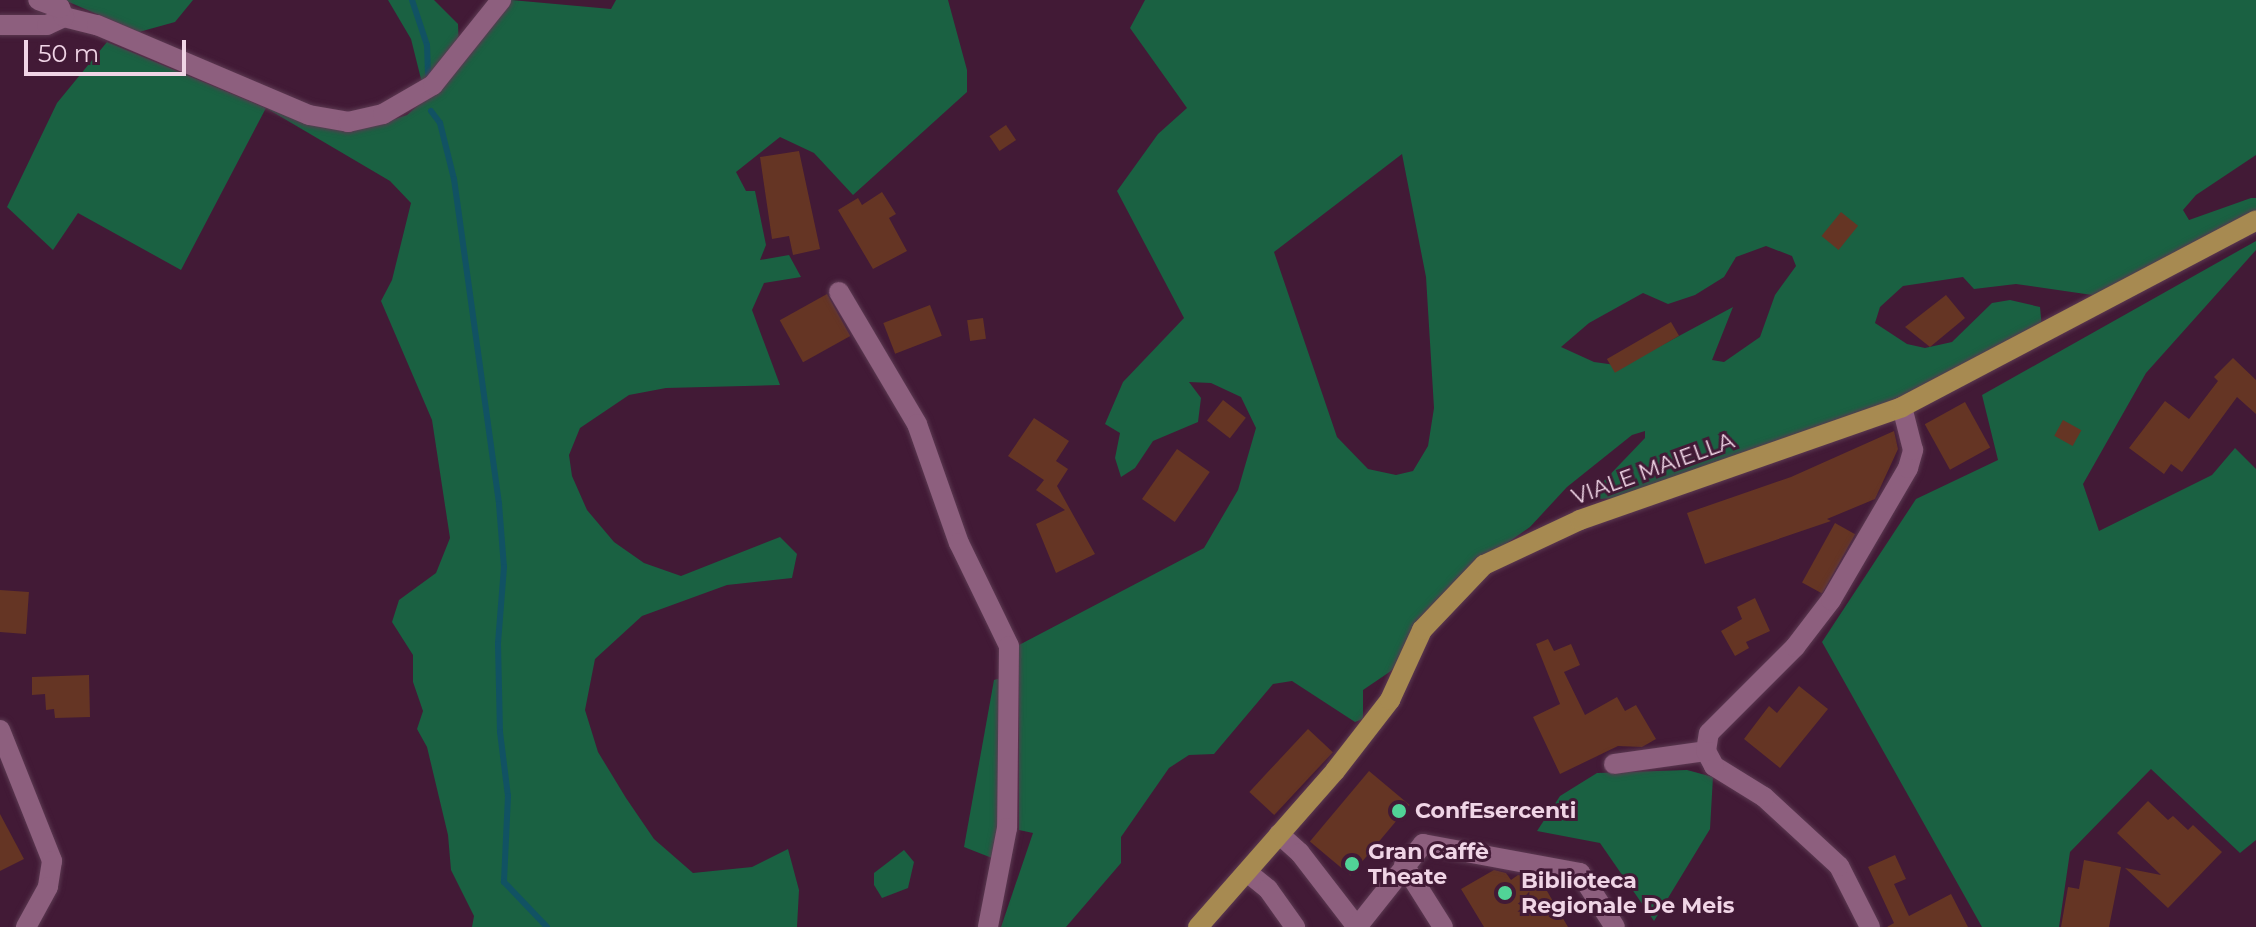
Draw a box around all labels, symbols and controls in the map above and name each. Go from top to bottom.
scale bar [28,24,190,74]
text: 50 m [38,39,99,68]
street label: VIALE MAIELLA [1568,427,1738,511]
place label: ConfEsercenti [1415,798,1576,824]
marker: ConfEsercenti [1390,802,1408,820]
place label: Gran Caffè Theate [1368,838,1489,890]
marker: Gran Caffè Theate [1343,855,1361,873]
place label: Biblioteca Regionale De Meis [1521,867,1734,918]
marker: Biblioteca Regionale De Meis [1496,884,1514,902]

